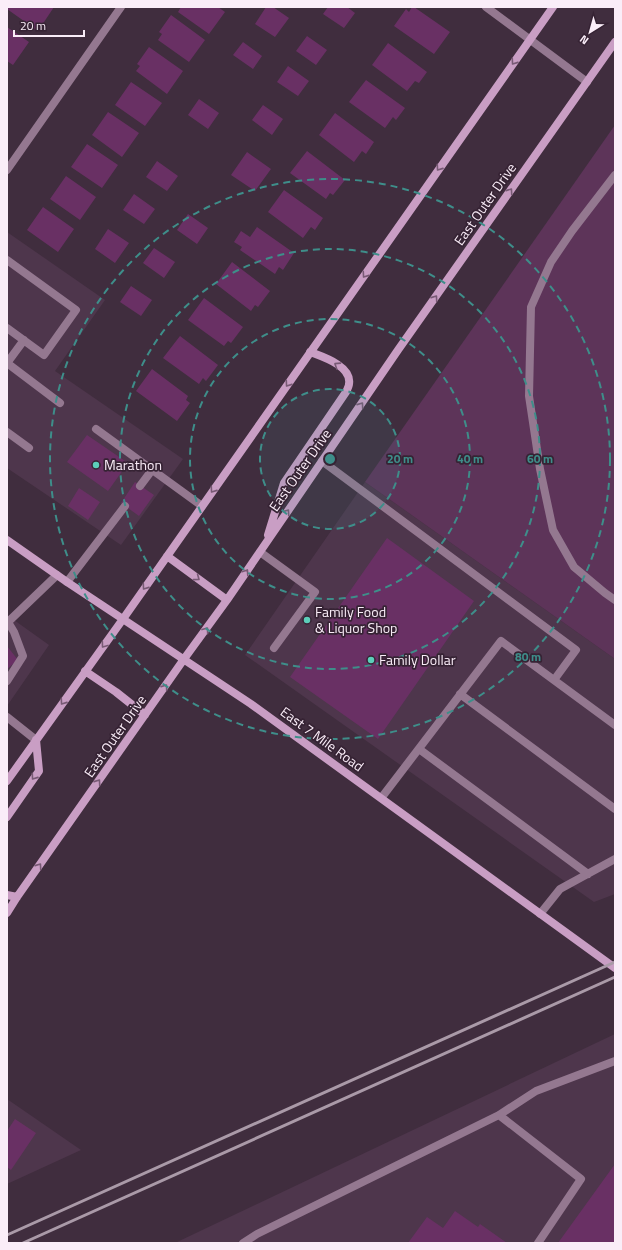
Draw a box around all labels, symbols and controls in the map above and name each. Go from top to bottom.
scale bar [14,12,84,38]
north arrow [570,12,610,52]
text: 20 m [20,16,46,35]
text: N [576,31,592,49]
one-way arrow [511,58,519,65]
street label: East Outer Drive [448,158,521,249]
one-way arrow [437,164,444,171]
one-way arrow [505,188,513,195]
one-way arrow [363,270,370,277]
one-way arrow [430,295,437,302]
one-way arrow [334,362,341,369]
one-way arrow [286,379,293,386]
one-way arrow [356,402,363,409]
street label: East Outer Drive [263,424,336,515]
text: 20 m [387,449,413,468]
text: 40 m [457,449,483,468]
text: 60 m [527,449,553,468]
centre of rings [323,452,337,466]
place label: Marathon [104,454,162,475]
marker: Marathon [91,460,101,470]
one-way arrow [210,486,218,493]
one-way arrow [283,509,290,516]
one-way arrow [242,569,249,576]
one-way arrow [193,573,200,580]
one-way arrow [143,583,150,590]
place label: Family Food & Liquor Shop [315,601,397,638]
marker: Family Food & Liquor Shop [302,615,312,625]
one-way arrow [201,627,209,634]
one-way arrow [102,640,109,647]
text: 80 m [515,647,541,666]
place label: Family Dollar [379,649,456,670]
marker: Family Dollar [366,655,376,665]
one-way arrow [160,685,167,692]
street label: East Outer Drive [78,690,151,781]
one-way arrow [61,698,68,705]
street label: East 7 Mile Road [276,701,368,776]
one-way arrow [31,773,39,780]
one-way arrow [93,780,100,787]
one-way arrow [34,863,41,870]

